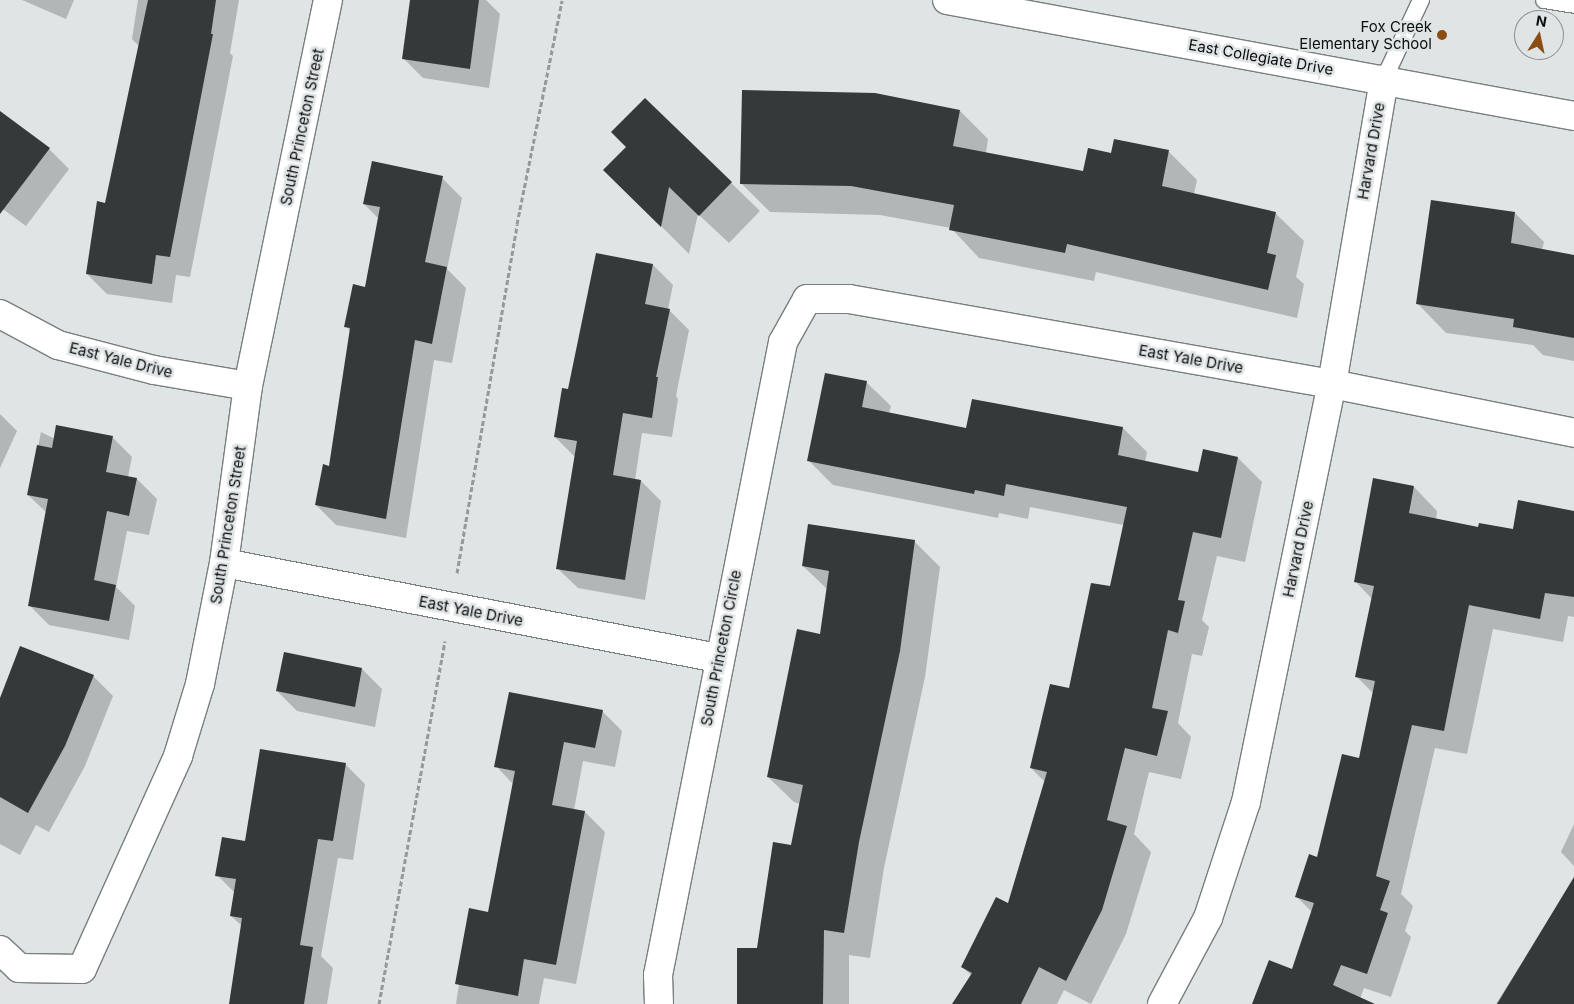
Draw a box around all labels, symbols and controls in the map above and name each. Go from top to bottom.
north arrow [1514,10,1564,60]
text: N [1535,11,1548,30]
place label: Fox Creek Elementary School [1299,17,1432,52]
marker: Fox Creek Elementary School [1436,29,1448,41]
street label: East Collegiate Drive [1187,35,1335,79]
street label: South Princeton Street [277,47,327,207]
street label: Harvard Drive [1354,101,1388,201]
street label: East Yale Drive [67,338,175,382]
street label: East Yale Drive [1137,341,1245,377]
street label: South Princeton Street [207,445,249,605]
street label: Harvard Drive [1279,499,1317,599]
street label: South Princeton Circle [697,568,745,728]
street label: East Yale Drive [417,592,525,630]

